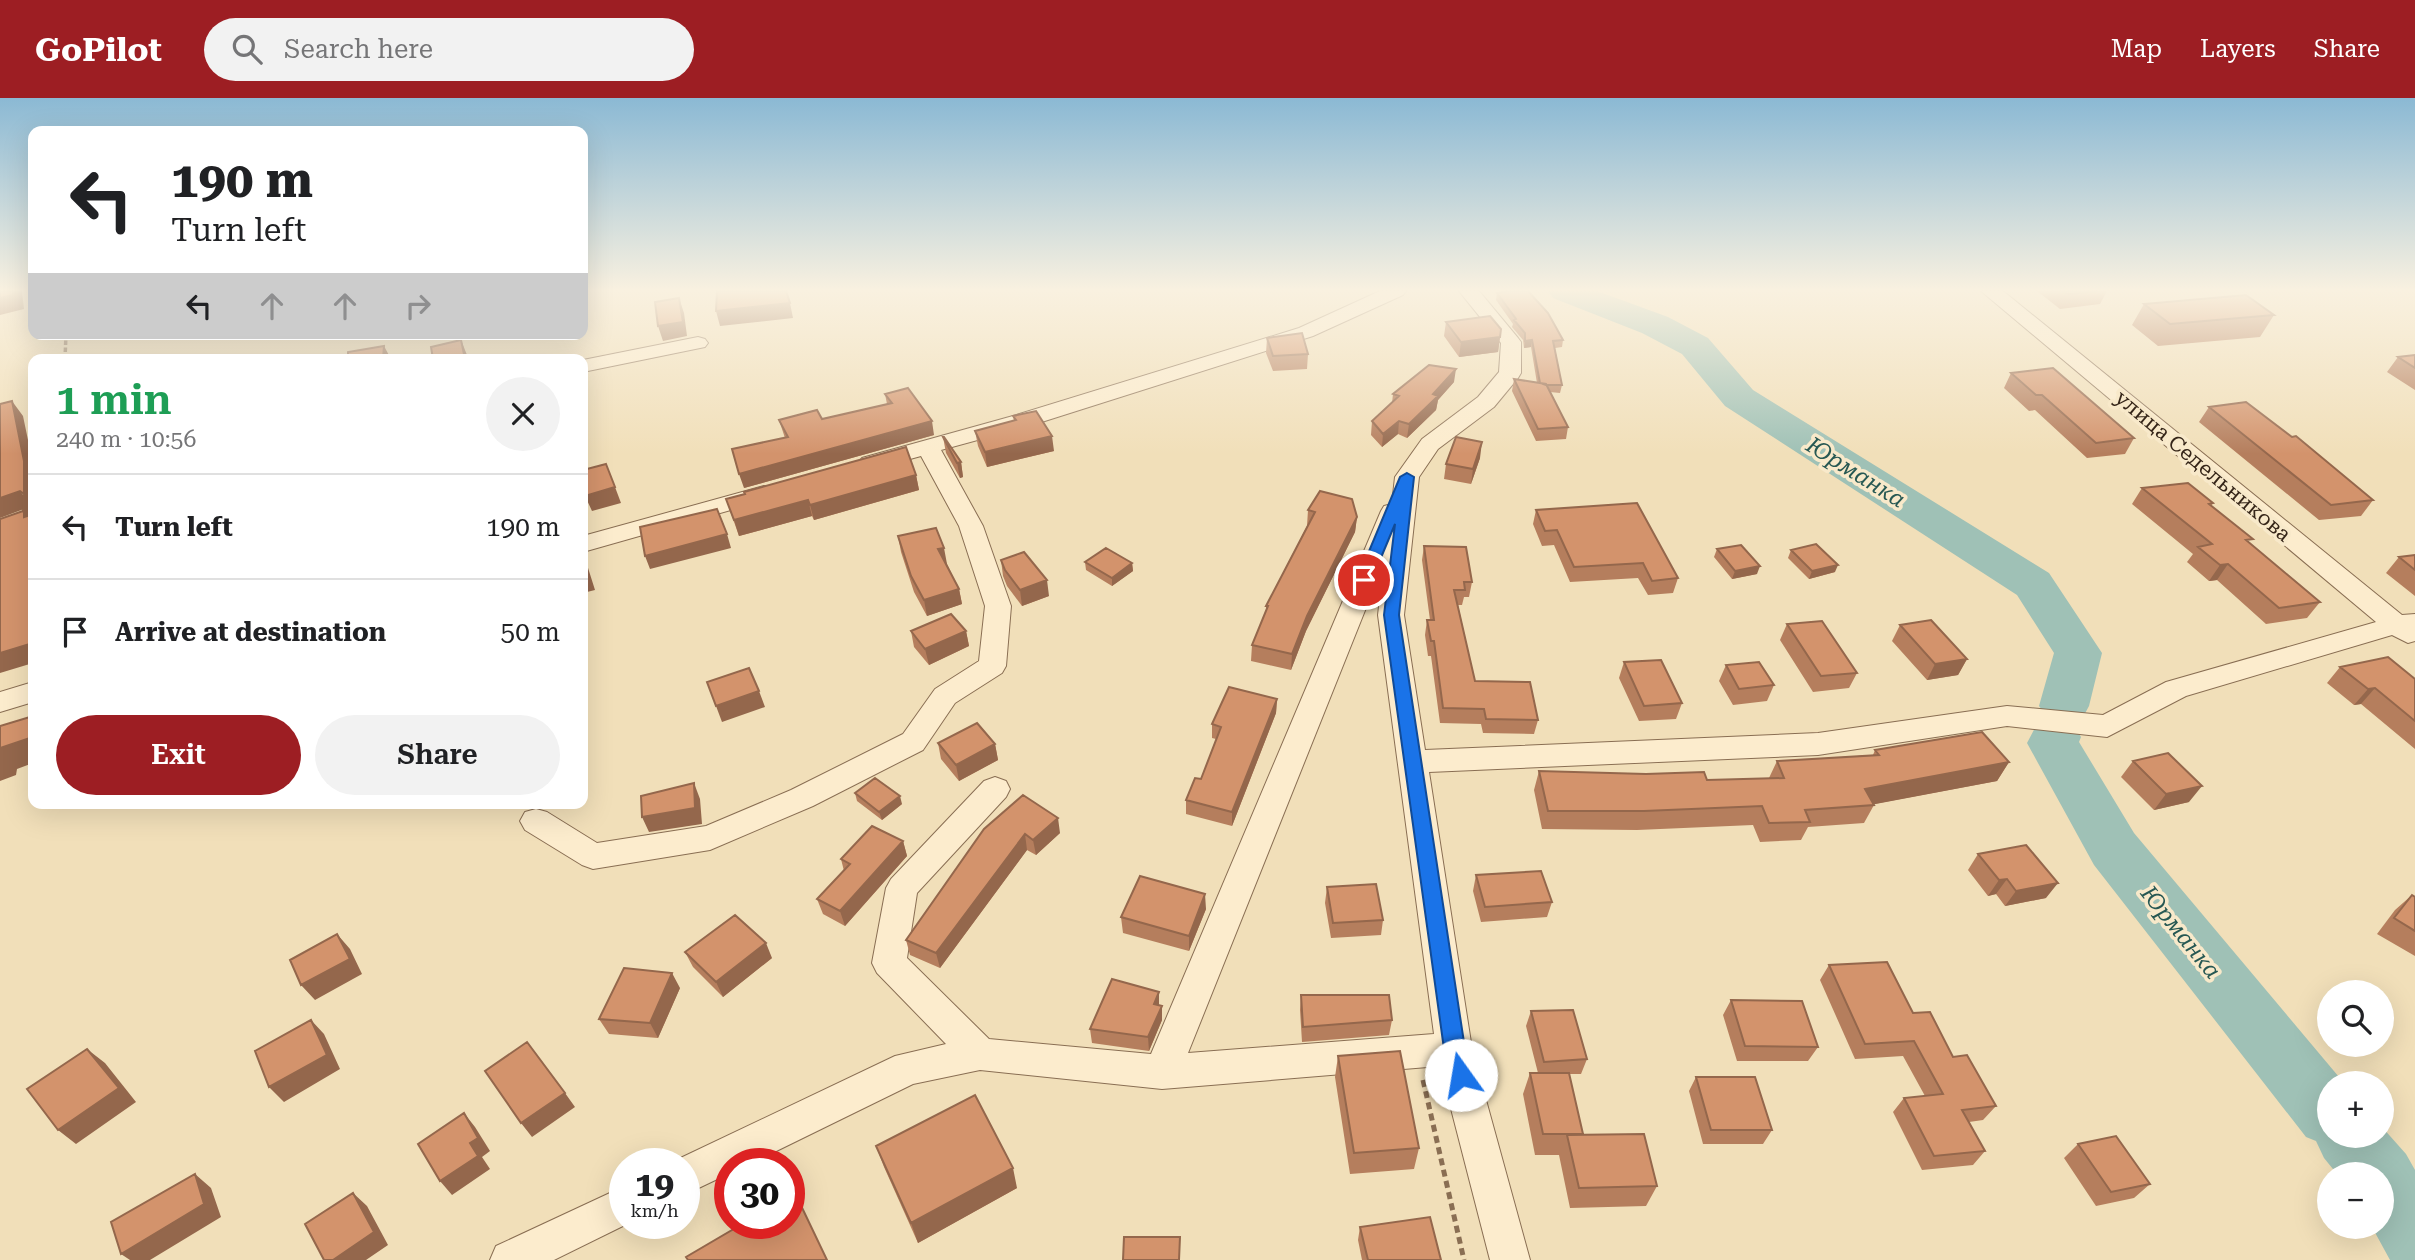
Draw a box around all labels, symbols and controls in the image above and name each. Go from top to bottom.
search box [204,18,694,81]
text: GoPilot [35,30,162,69]
icon: search [228,30,266,68]
text: Search here [284,34,433,64]
text: Map [2111,35,2162,63]
text: Layers [2200,35,2276,63]
text: Share [2314,35,2380,63]
text: 190 m [171,152,313,209]
icon: left [56,154,147,245]
text: Turn left [171,211,306,249]
icon: left [180,287,218,325]
icon: ahead [253,287,291,325]
icon: ahead [326,287,364,325]
icon: right [399,287,437,325]
text: 1 min [56,375,172,424]
button: close [486,377,560,451]
street label: улица Седельникова [2110,386,2296,547]
text: 240 m · 10:56 [56,426,196,453]
water label: Юрманка [1800,431,1910,513]
icon: left [56,508,94,546]
text: Turn left [115,512,233,542]
text: 190 m [486,512,560,542]
pin [1334,550,1394,610]
icon: arrive [1345,561,1383,599]
icon: arrive [56,613,94,651]
text: Arrive at destination [115,617,386,647]
text: 50 m [501,617,560,647]
button: Exit [56,715,301,795]
button: Share [315,715,560,795]
water label: Юрманка [2134,880,2226,984]
map controls [2317,980,2394,1239]
button: search [2317,980,2394,1057]
position arrow [1424,1038,1498,1112]
button: + [2317,1071,2394,1148]
speed limit sign: 30 [714,1148,805,1239]
button: − [2317,1162,2394,1239]
text: 19 [635,1164,674,1205]
text: km/h [630,1200,679,1221]

